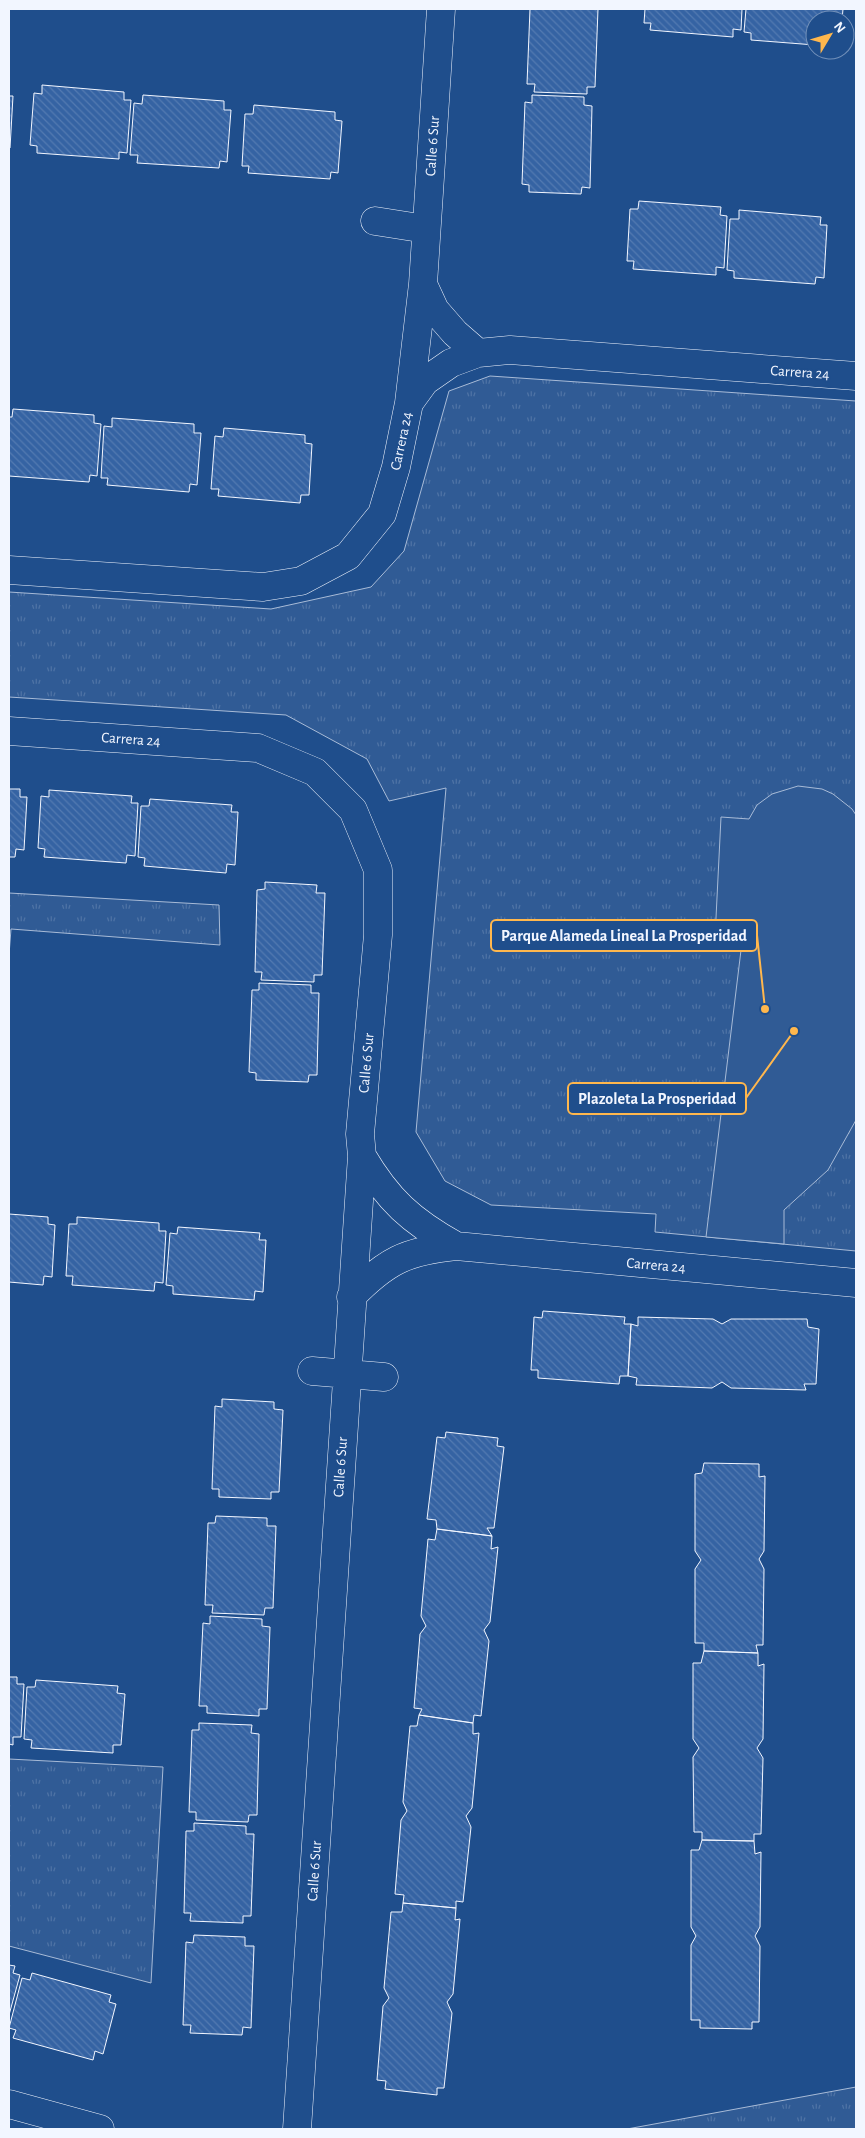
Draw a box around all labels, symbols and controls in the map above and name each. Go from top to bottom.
north arrow [805,10,855,60]
text: N [831,19,848,36]
street label: Calle 6 Sur [423,115,442,177]
street label: Carrera 24 [770,363,830,382]
street label: Carrera 24 [388,411,415,472]
street label: Carrera 24 [101,730,161,749]
callout: Parque Alameda Lineal La Prosperidad [491,920,757,951]
text: Parque Alameda Lineal La Prosperidad [501,928,747,944]
street label: Calle 6 Sur [356,1032,377,1094]
callout: Plazoleta La Prosperidad [568,1083,746,1114]
text: Plazoleta La Prosperidad [578,1091,737,1107]
street label: Carrera 24 [626,1255,686,1276]
street label: Calle 6 Sur [331,1436,350,1498]
street label: Calle 6 Sur [305,1840,324,1902]

